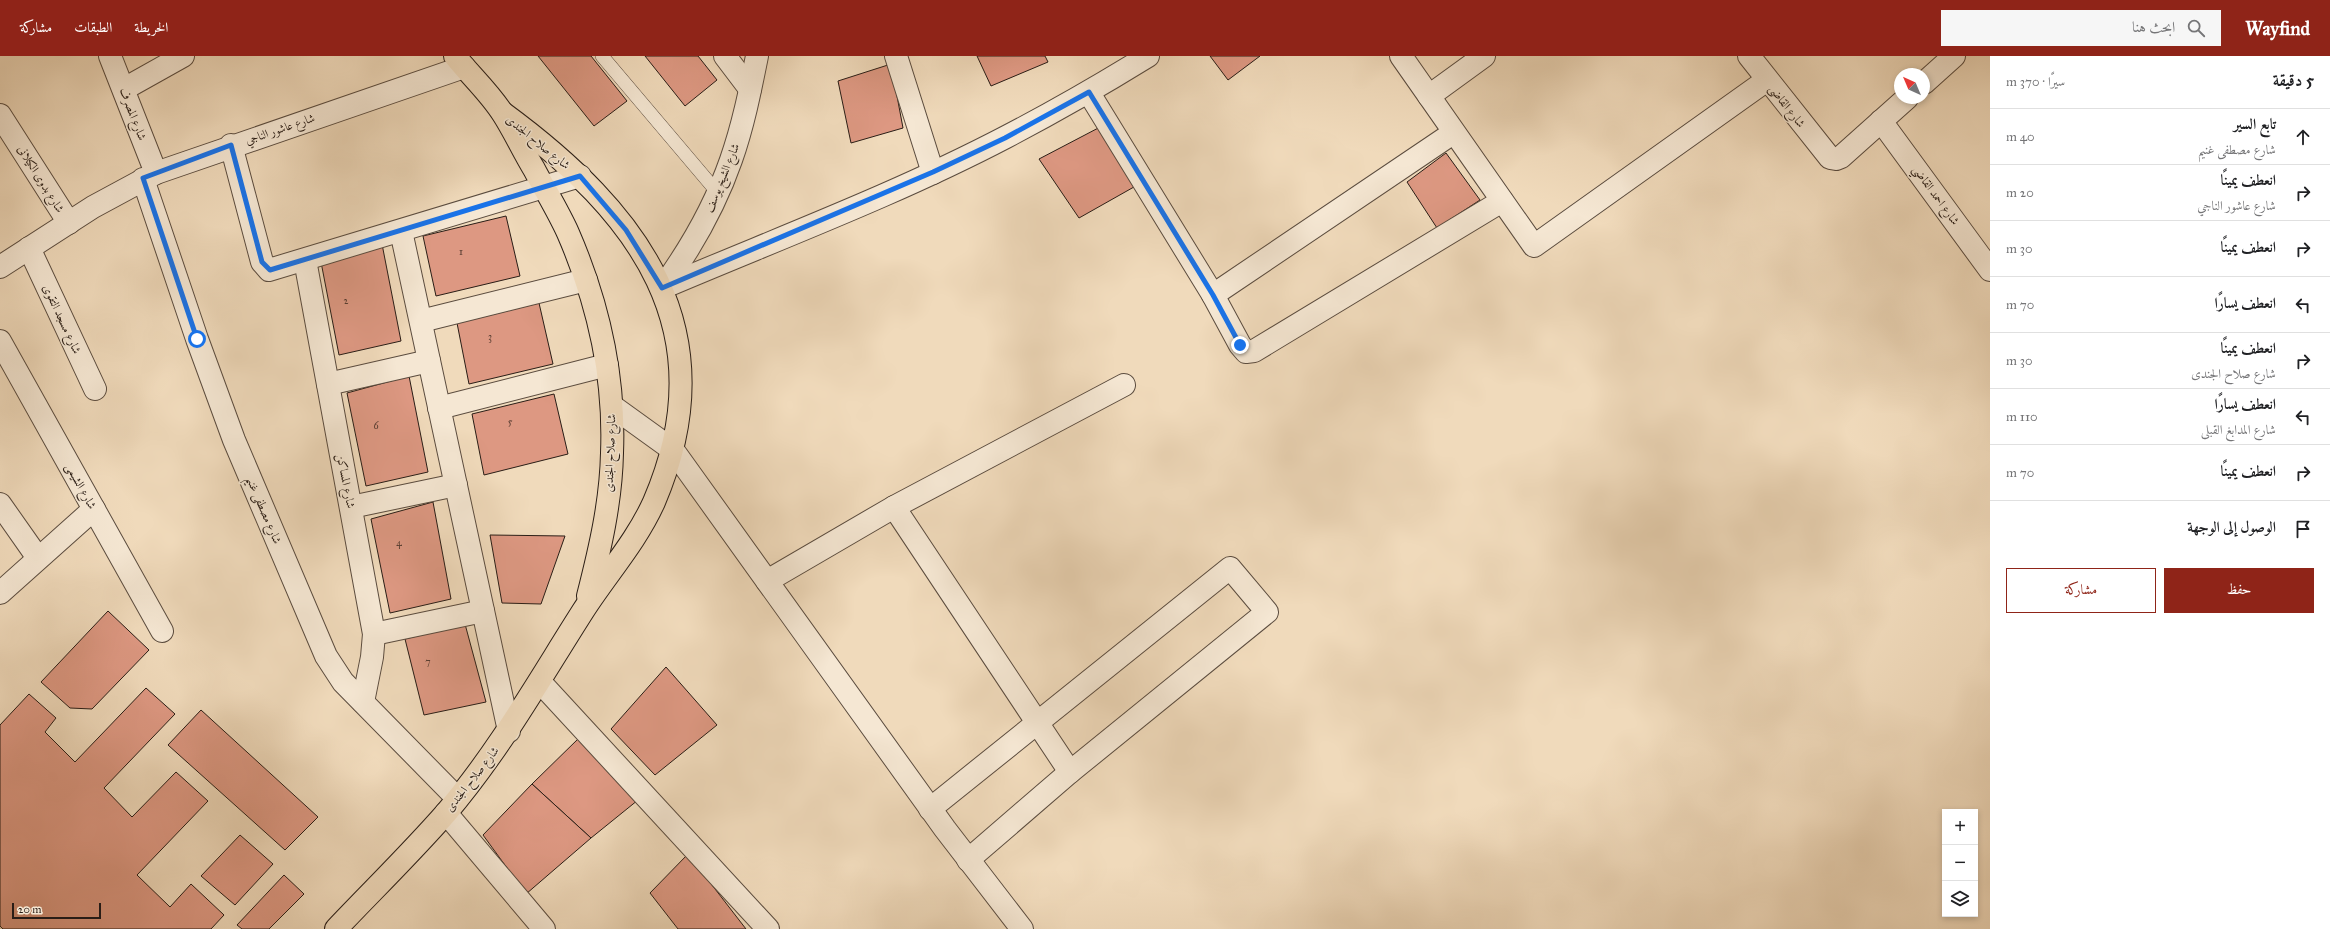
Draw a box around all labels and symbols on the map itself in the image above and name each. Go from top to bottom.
north arrow [1894,68,1930,104]
street label: شارع القاضى [1763,82,1808,133]
street label: شارع المصرف [113,86,149,144]
street label: شارع عاشور الناجي [243,110,318,151]
street label: شارع صلاح الجندى [501,112,573,175]
street label: شارع الشيخ يوسف [702,141,746,216]
street label: شارع بدوى الكيلانى [11,143,67,217]
street label: شارع احمد القاضي [1906,163,1962,230]
house number: 1 [459,246,463,258]
street label: شارع مسجد التقوى [36,282,84,358]
house number: 2 [344,295,349,307]
route start [188,330,206,348]
house number: 3 [488,331,492,343]
route end [1231,336,1249,354]
street label: شارع صلاح الجندى [602,413,622,493]
house number: 5 [508,416,513,428]
house number: 6 [373,420,379,432]
street label: شارع المساكن [330,453,358,510]
street label: شارع الشيمى [59,461,99,514]
street label: شارع مصطفى غنيم [239,474,285,548]
house number: 4 [396,537,402,549]
house number: 7 [425,656,431,668]
street label: شارع صلاح الجندى [442,744,505,817]
scale bar [12,901,101,920]

